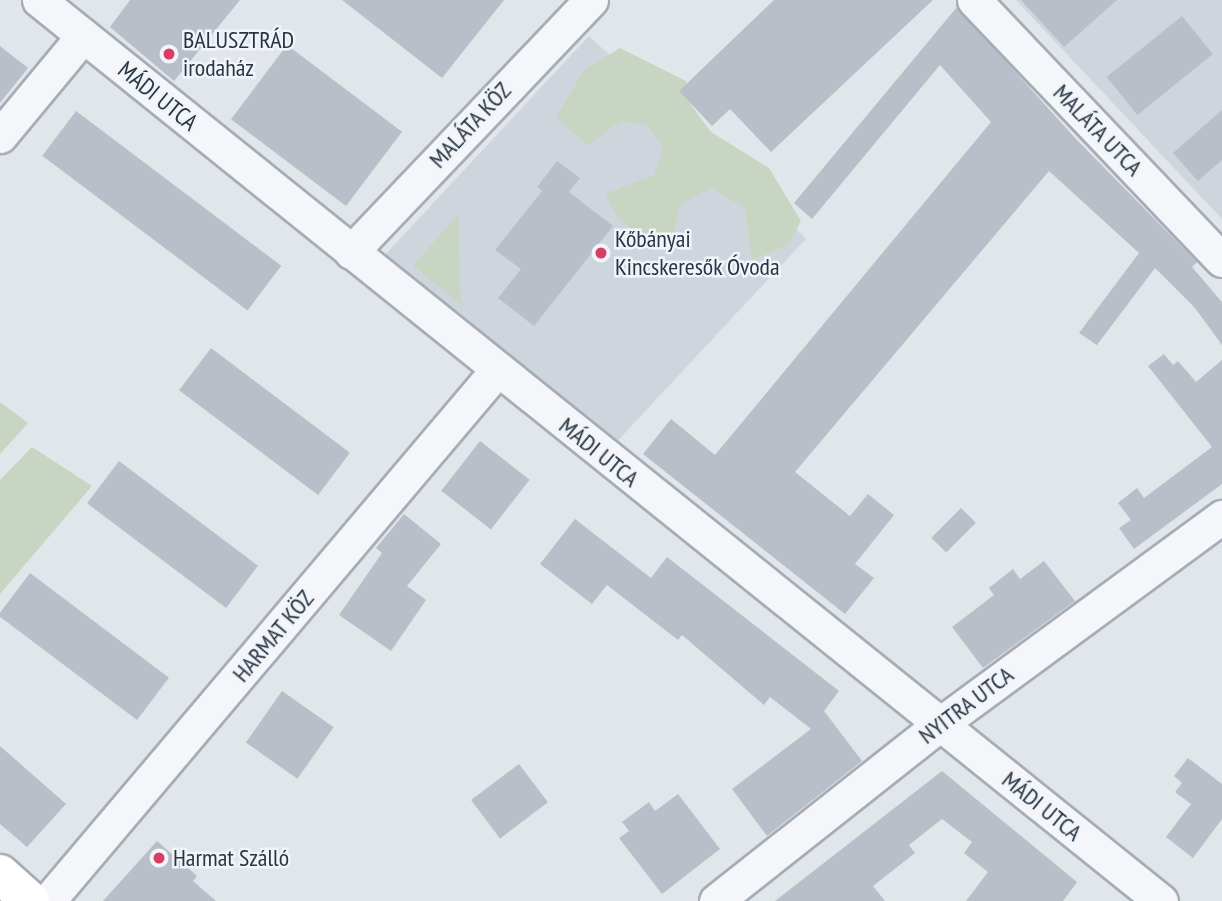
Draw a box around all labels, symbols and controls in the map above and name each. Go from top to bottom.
place label: BALUSZTRÁD irodaház [183,26,294,82]
marker: BALUSZTRÁD irodaház [161,46,177,62]
street label: MÁDI UTCA [112,55,204,137]
street label: MALÁTA KÖZ [423,76,517,174]
street label: MALÁTA UTCA [1047,78,1149,182]
place label: Kőbányai Kincskeresők Óvoda [615,225,780,281]
marker: Kőbányai Kincskeresők Óvoda [593,245,609,261]
street label: MÁDI UTCA [553,411,645,493]
street label: HARMAT KÖZ [226,584,320,688]
street label: NYITRA UTCA [913,660,1019,750]
street label: MÁDI UTCA [996,765,1088,847]
place label: Harmat Szálló [173,844,289,872]
marker: Harmat Szálló [151,850,167,866]

